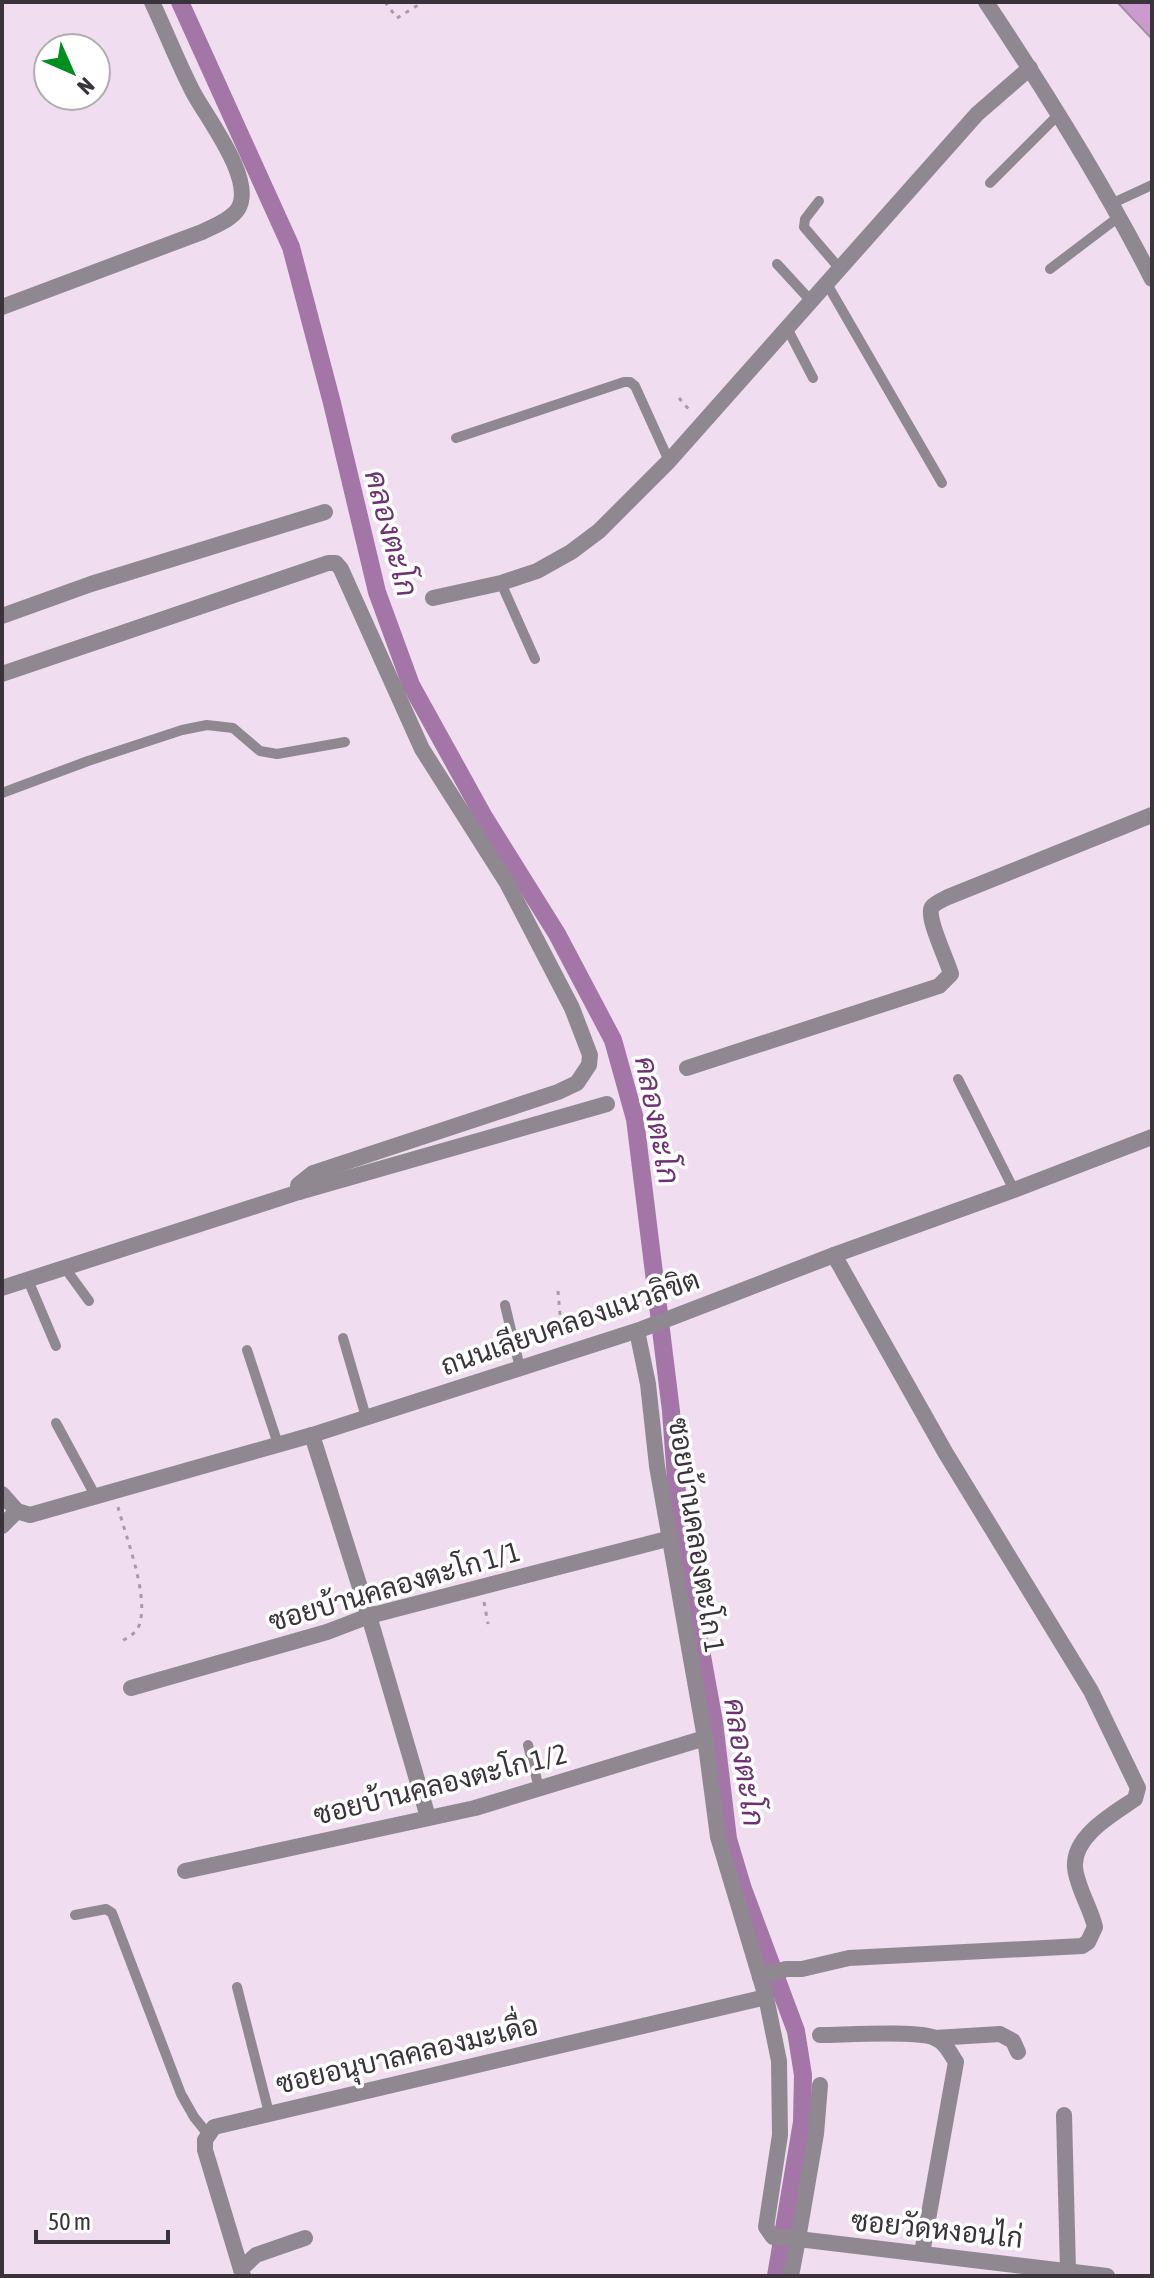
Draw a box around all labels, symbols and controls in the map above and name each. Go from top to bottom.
north arrow [32,32,112,112]
text: N [72,72,100,100]
water label: คลองตะโก [359,465,427,600]
water label: คลองตะโก [629,1053,689,1187]
street label: ถนนเลียบคลองแนวลิขิต [436,1261,704,1381]
street label: ซอยบ้านคลองตะโก 1 [663,1415,734,1655]
street label: ซอยบ้านคลองตะโก 1/1 [264,1532,523,1637]
water label: คลองตะโก [718,1695,774,1829]
street label: ซอยบ้านคลองตะโก 1/2 [309,1734,570,1831]
street label: ซอยอนุบาลคลองมะเดื่อ [271,2000,542,2104]
scale bar [36,2194,168,2244]
street label: ซอยวัดหงอนไก่ [850,2201,1025,2254]
text: 50 m [48,2208,91,2235]

